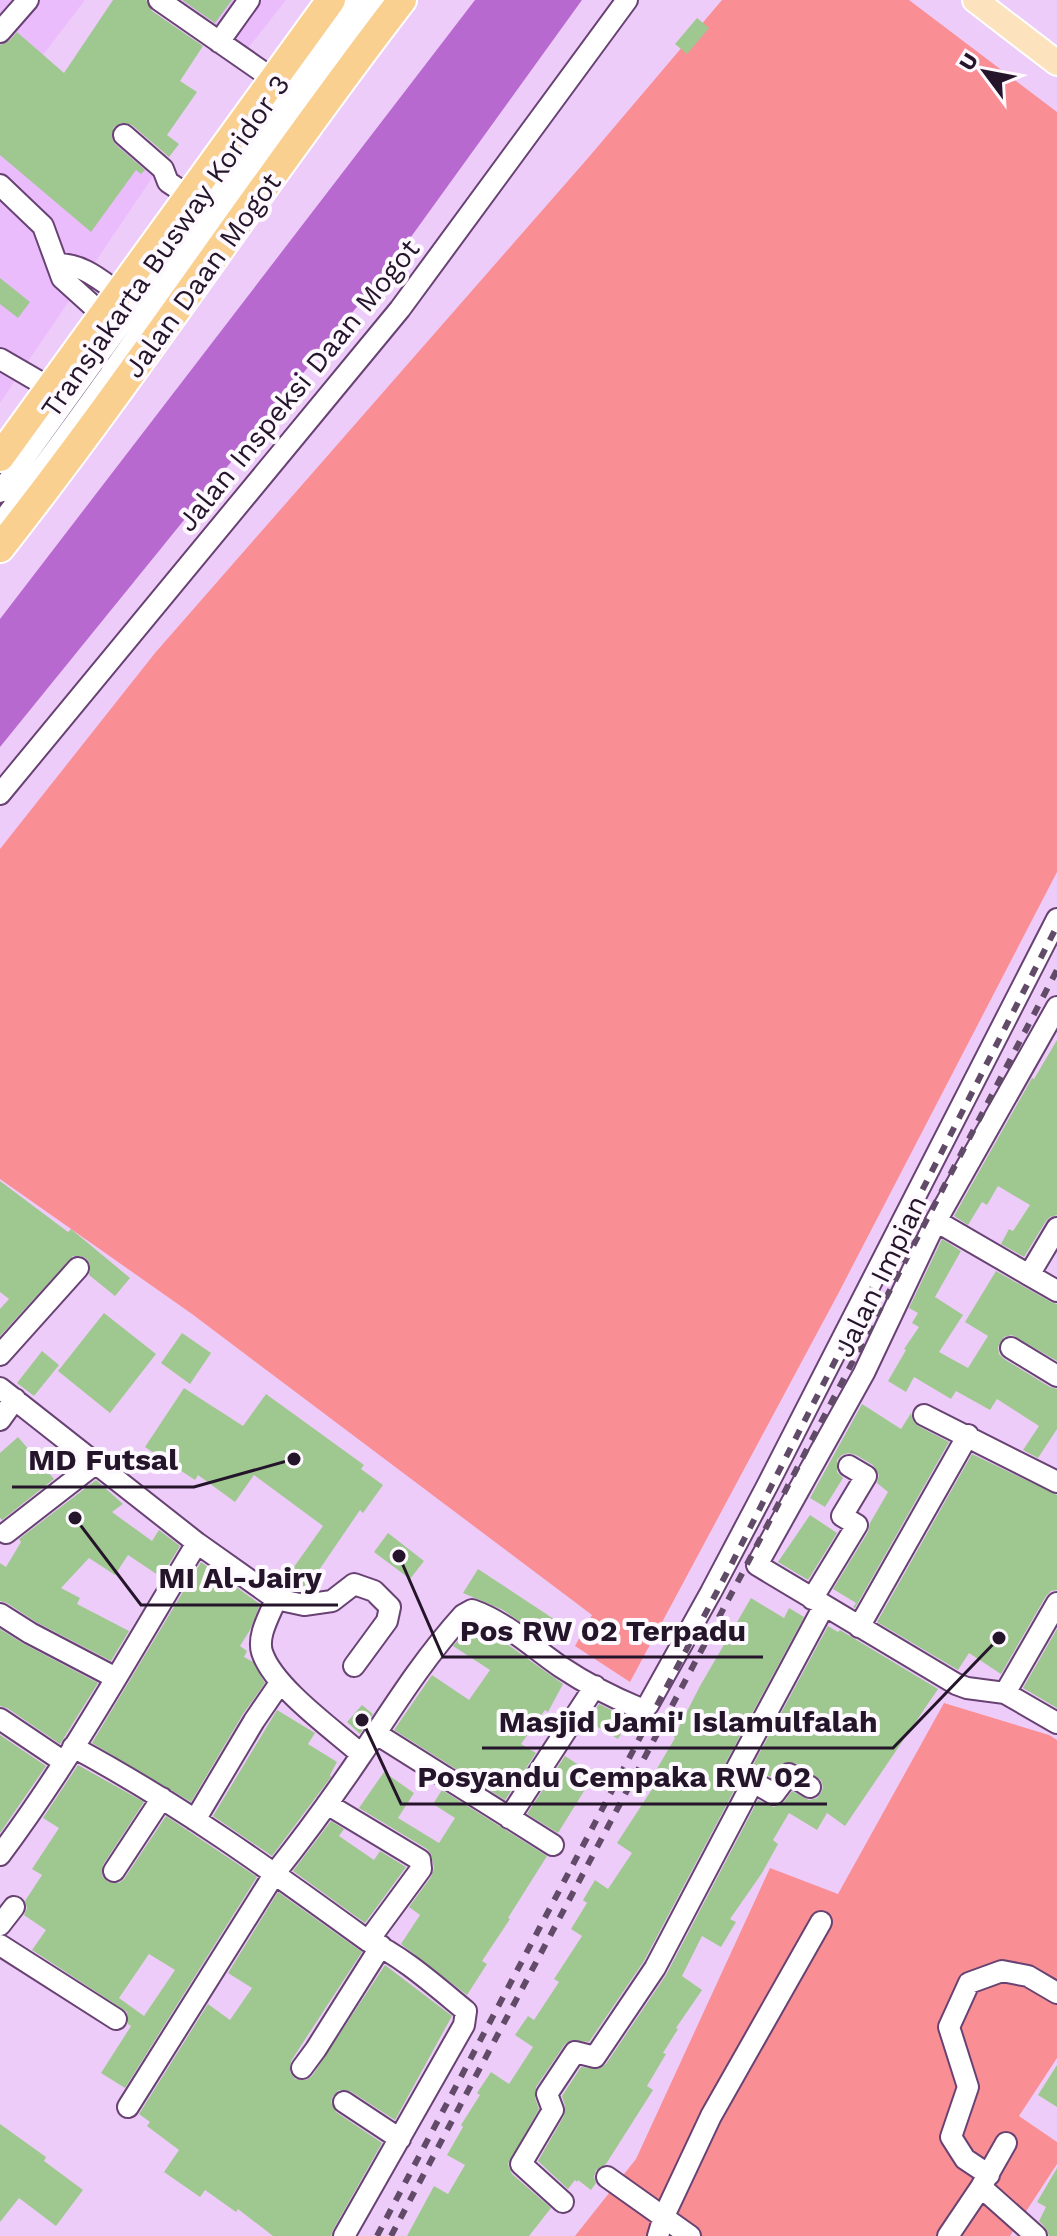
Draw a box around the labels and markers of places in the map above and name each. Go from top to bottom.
callout: MD Futsal [12,1433,194,1487]
callout: MI Al-Jairy [141,1551,338,1605]
callout: Pos RW 02 Terpadu [443,1603,763,1657]
callout: Masjid Jami' Islamulfalah [482,1694,893,1748]
callout: Posyandu Cempaka RW 02 [401,1750,827,1804]

